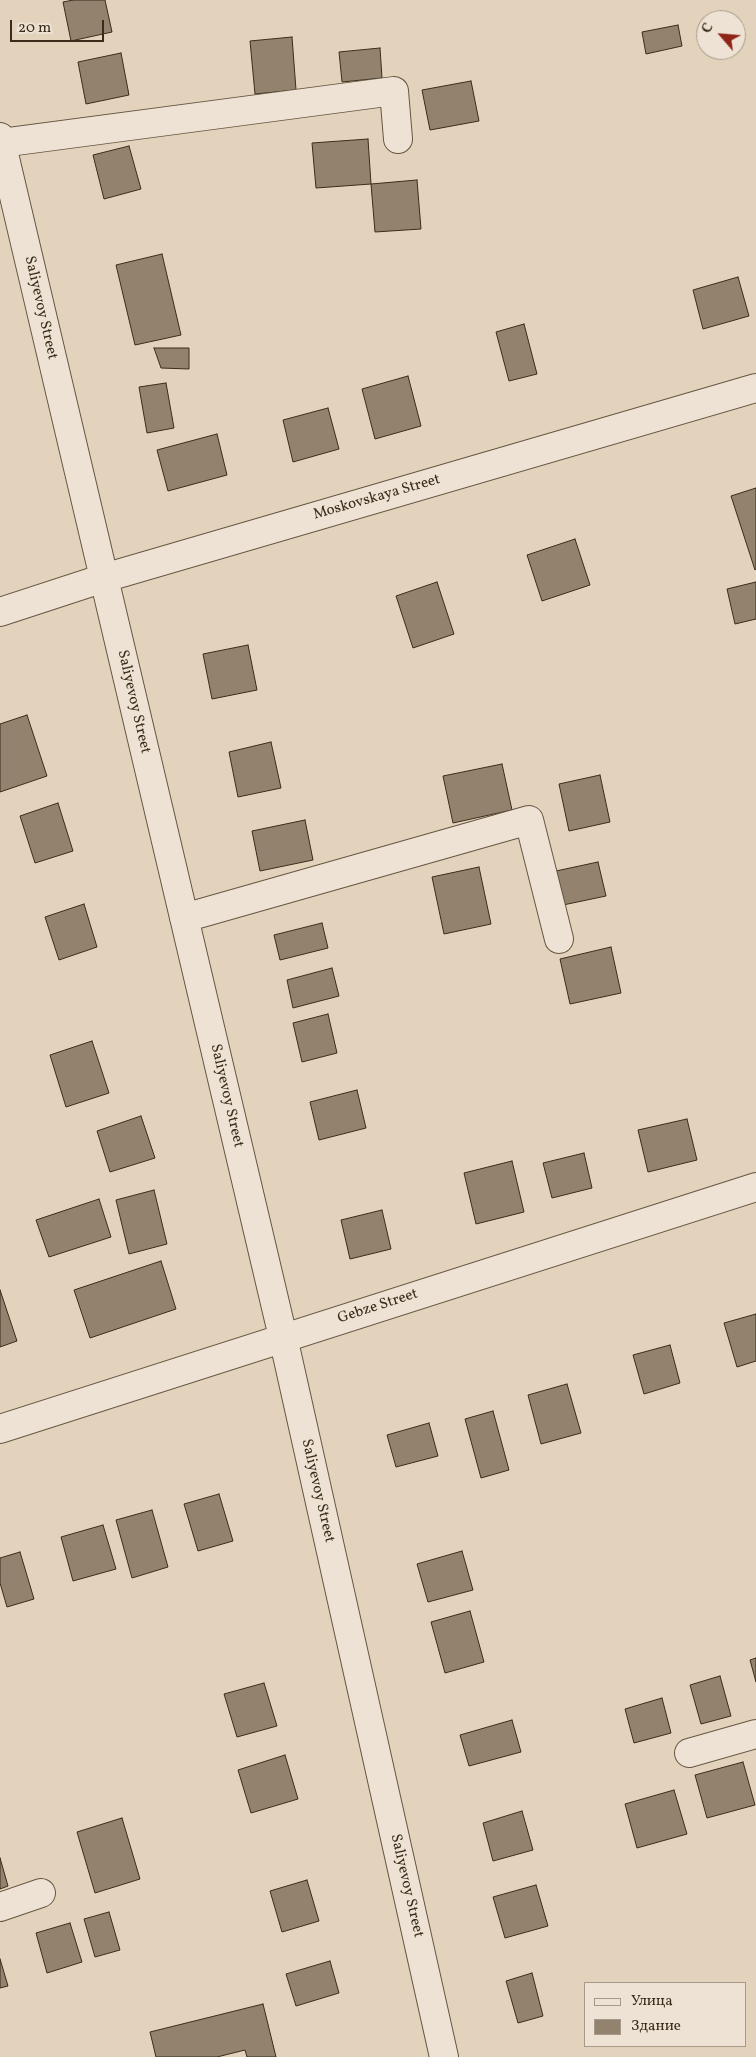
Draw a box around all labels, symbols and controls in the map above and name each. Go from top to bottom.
scale bar [12,10,106,42]
north arrow [696,10,746,60]
text: 20 m [18,18,51,39]
text: С [698,20,719,37]
street label: Saliyevoy Street [19,254,61,362]
street label: Moskovskaya Street [311,471,443,525]
street label: Saliyevoy Street [112,648,154,756]
street label: Saliyevoy Street [205,1042,247,1150]
street label: Gebze Street [336,1286,420,1328]
street label: Saliyevoy Street [296,1437,338,1545]
street label: Saliyevoy Street [385,1832,427,1940]
legend [584,1982,746,2047]
text: Улица [631,1991,673,2012]
text: Здание [631,2016,681,2037]

